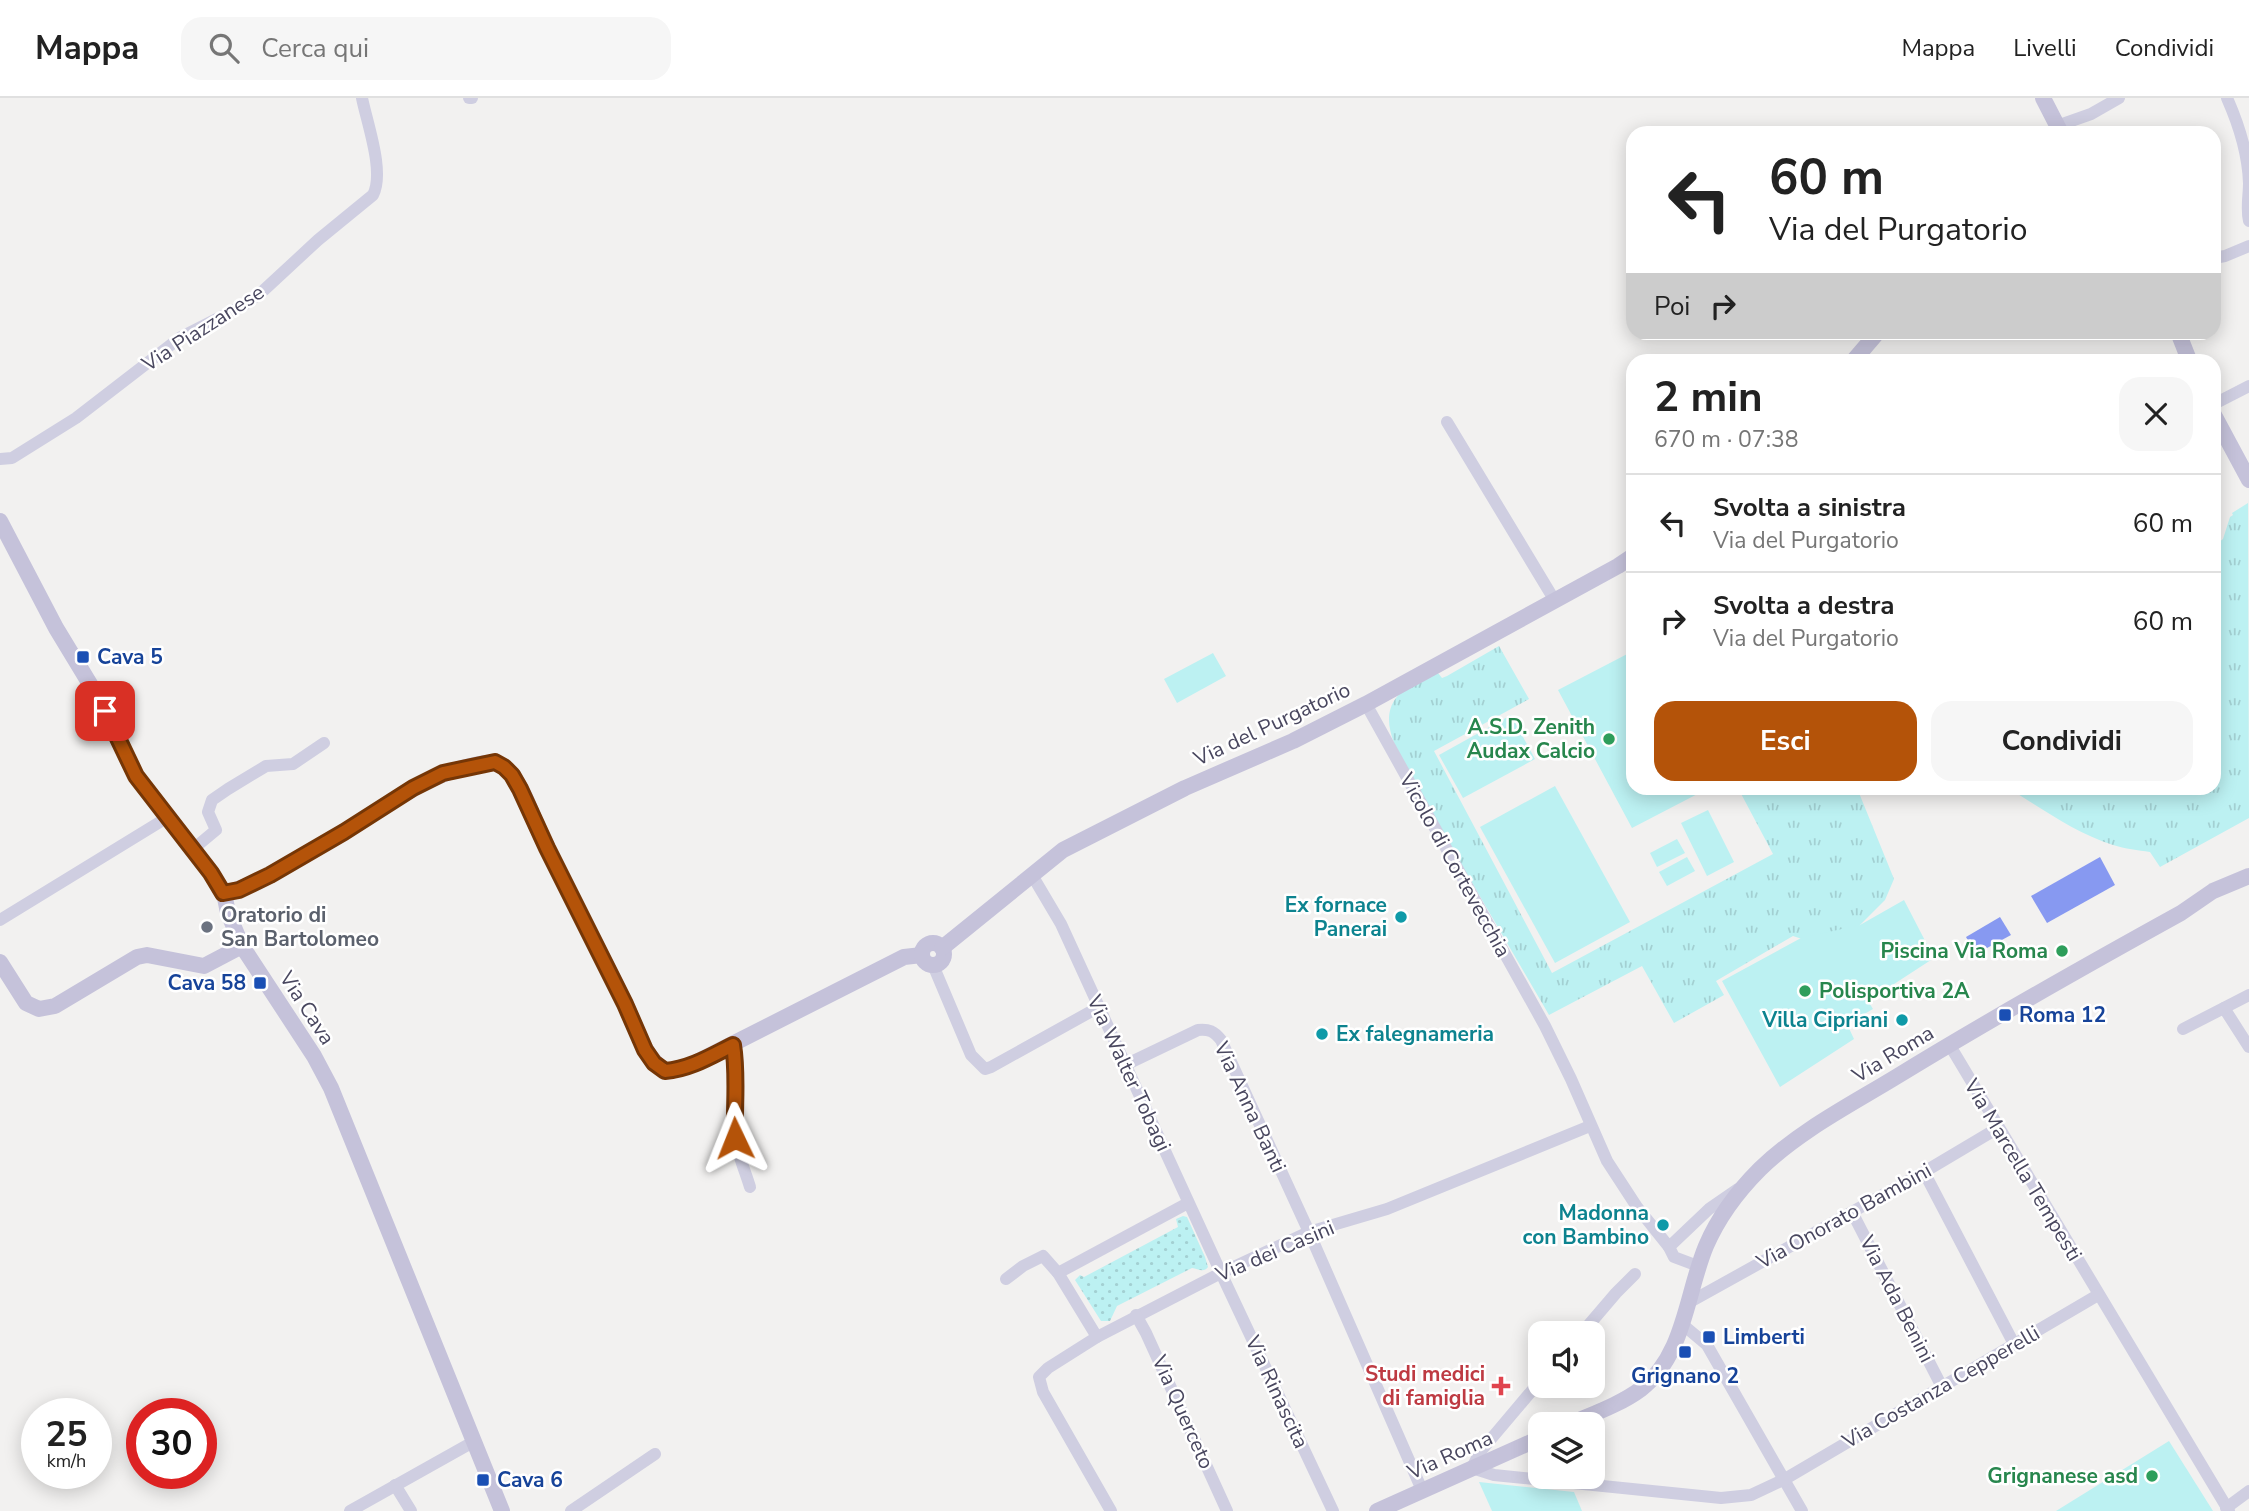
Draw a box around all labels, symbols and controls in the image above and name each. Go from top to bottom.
search box [181,17,671,80]
text: Mappa [35,26,139,71]
icon: search [205,29,243,67]
text: Cerca qui [261,31,369,66]
text: Mappa [1901,32,1975,64]
text: Livelli [2013,32,2077,64]
text: Condividi [2115,32,2214,64]
text: 60 m [1769,144,1884,211]
icon: left [1654,154,1745,245]
text: Via del Purgatorio [1769,208,2028,251]
street label: Via Piazzanese [136,278,269,378]
icon: right [1704,287,1742,325]
text: Poi [1654,289,1690,324]
text: 2 min [1654,369,1763,426]
button: close [2119,377,2193,451]
text: 670 m · 07:38 [1654,424,1799,455]
text: Svolta a sinistra [1713,490,1906,525]
icon: left [1654,504,1692,542]
text: 60 m [2133,506,2193,541]
text: Via del Purgatorio [1713,525,1899,556]
text: Svolta a destra [1713,588,1895,623]
icon: right [1654,602,1692,640]
text: 60 m [2133,604,2193,639]
text: Via del Purgatorio [1713,623,1899,654]
place label: Cava 5 [97,643,163,671]
marker: Cava 5 [75,649,91,665]
street label: Via del Purgatorio [1188,675,1355,773]
pin [75,681,135,741]
icon: arrive [86,692,124,730]
button: Esci [1654,701,1917,781]
button: Condividi [1931,701,2193,781]
place label: A.S.D. Zenith Audax Calcio [1467,713,1595,765]
marker: A.S.D. Zenith Audax Calcio [1601,731,1617,747]
street label: Vicolo di Cortevecchia [1392,767,1517,962]
place label: Ex fornace Panerai [1285,891,1387,943]
place label: Oratorio di San Bartolomeo [221,901,379,953]
marker: Ex fornace Panerai [1393,909,1409,925]
marker: Oratorio di San Bartolomeo [199,919,215,935]
place label: Piscina Via Roma [1880,937,2048,965]
marker: Piscina Via Roma [2054,943,2070,959]
street label: Via Cava [272,965,341,1050]
place label: Cava 58 [168,969,246,997]
marker: Cava 58 [252,975,268,991]
place label: Polisportiva 2A [1819,977,1970,1005]
marker: Polisportiva 2A [1797,983,1813,999]
street label: Via Walter Tobagi [1080,989,1178,1156]
place label: Roma 12 [2019,1001,2106,1029]
place label: Villa Cipriani [1761,1006,1888,1034]
marker: Roma 12 [1997,1007,2013,1023]
marker: Villa Cipriani [1894,1012,1910,1028]
street label: Via Roma [1846,1019,1939,1090]
place label: Ex falegnameria [1336,1020,1494,1048]
marker: Ex falegnameria [1314,1026,1330,1042]
street label: Via Anna Banti [1207,1036,1292,1177]
street label: Via Marcella Tempesti [1957,1073,2089,1266]
position arrow [698,1101,772,1175]
street label: Via Onorato Bambini [1751,1156,1936,1276]
place label: Madonna con Bambino [1523,1199,1649,1251]
street label: Via dei Casini [1211,1213,1339,1289]
marker: Madonna con Bambino [1655,1217,1671,1233]
street label: Via Ada Benini [1853,1230,1941,1367]
street label: Via Costanza Cepperelli [1836,1319,2045,1456]
map controls [1528,1321,1605,1489]
button: sound [1528,1321,1605,1398]
place label: Limberti [1723,1323,1805,1351]
marker: Limberti [1701,1329,1717,1345]
street label: Via Rinascita [1238,1330,1315,1453]
marker: Grignano 2 [1677,1344,1693,1360]
street label: Via Querceto [1145,1350,1221,1473]
place label: Studi medici di famiglia [1365,1360,1485,1412]
place label: Grignano 2 [1631,1362,1739,1390]
marker: Studi medici di famiglia [1491,1376,1511,1396]
speed limit sign: 30 [126,1398,217,1489]
text: 25 [45,1411,88,1458]
button: layers [1528,1412,1605,1489]
street label: Via Roma [1402,1424,1497,1487]
text: km/h [47,1449,86,1473]
place label: Grignanese asd [1987,1462,2138,1490]
place label: Cava 6 [497,1466,563,1494]
marker: Grignanese asd [2144,1468,2160,1484]
marker: Cava 6 [475,1472,491,1488]

